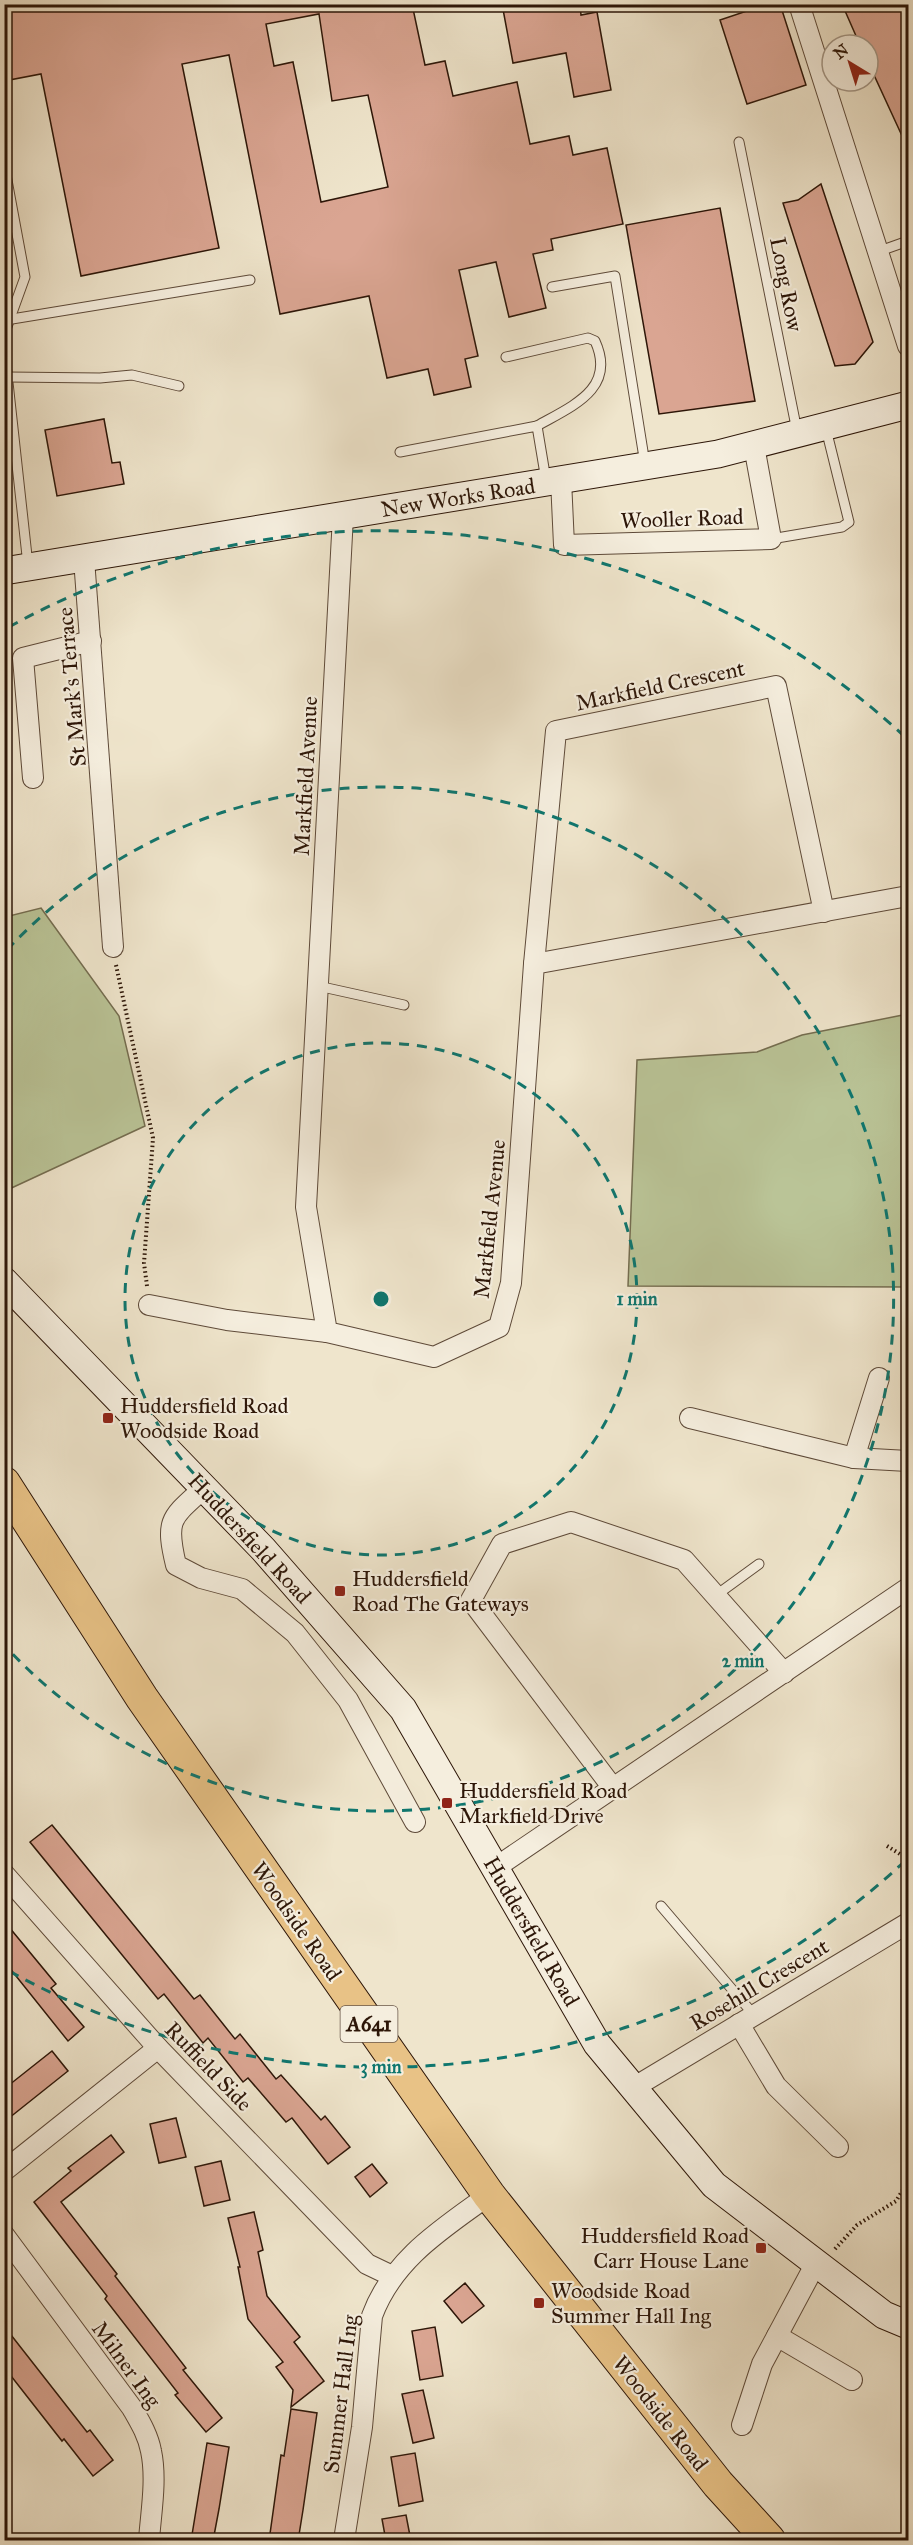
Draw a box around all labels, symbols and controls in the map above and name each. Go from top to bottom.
north arrow [820,33,880,93]
text: N [830,40,853,63]
street label: Long Row [764,235,809,334]
street label: New Works Road [379,472,537,523]
street label: Wooller Road [620,503,744,534]
street label: St Mark's Terrace [51,606,92,768]
street label: Markfield Crescent [573,654,747,717]
street label: Markfield Avenue [288,695,323,857]
street label: Markfield Avenue [468,1138,511,1300]
text: 1 min [617,1288,658,1310]
centre of rings [371,1289,391,1309]
place label: Huddersfield Road Woodside Road [120,1392,289,1444]
marker: Huddersfield Road Woodside Road [101,1411,115,1425]
street label: Huddersfield Road [182,1468,317,1609]
place label: Huddersfield Road The Gateways [352,1565,529,1617]
marker: Huddersfield Road The Gateways [333,1584,347,1598]
text: 2 min [722,1650,765,1672]
place label: Huddersfield Road Markfield Drive [459,1777,628,1829]
marker: Huddersfield Road Markfield Drive [440,1796,454,1810]
street label: Huddersfield Road [478,1852,585,2011]
street label: Woodside Road [246,1856,348,1986]
street label: Rosehill Crescent [685,1932,834,2036]
road number: A641 [340,2006,398,2042]
street label: Ruffield Side [159,2016,258,2117]
text: 3 min [361,2056,402,2079]
place label: Huddersfield Road Carr House Lane [581,2222,749,2274]
marker: Huddersfield Road Carr House Lane [754,2241,768,2255]
place label: Woodside Road Summer Hall Ing [551,2277,712,2329]
marker: Woodside Road Summer Hall Ing [532,2296,546,2310]
street label: Summer Hall Ing [317,2312,364,2475]
street label: Milner Ing [86,2316,167,2413]
street label: Woodside Road [607,2350,714,2477]

